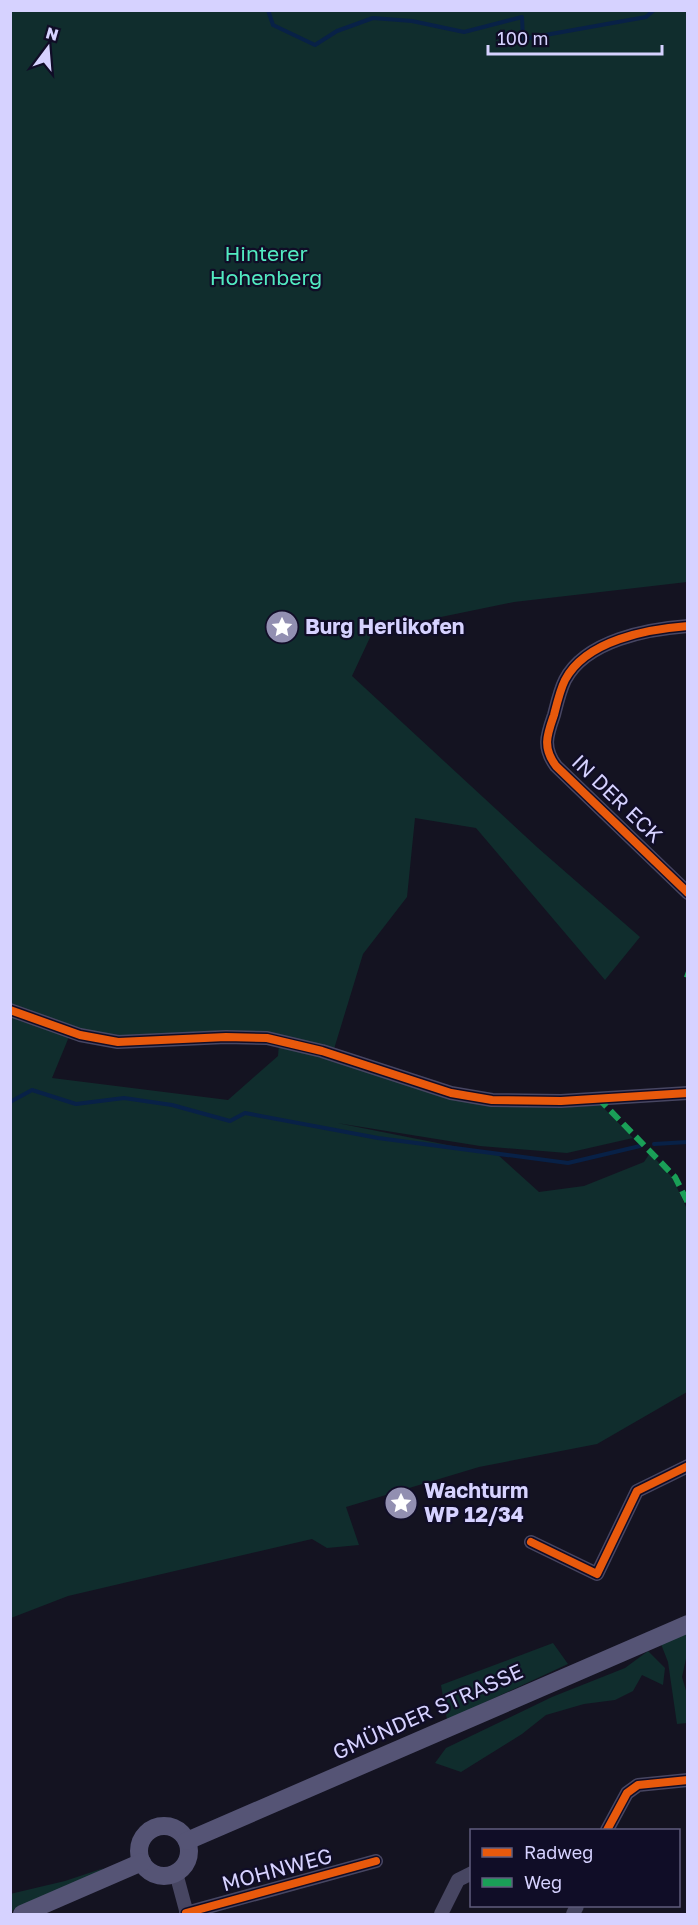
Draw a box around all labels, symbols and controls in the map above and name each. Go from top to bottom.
north arrow [18,18,78,78]
scale bar [488,18,662,56]
text: N [44,22,61,45]
text: 100 m [497,27,548,49]
park label: Hinterer Hohenberg [210,240,322,290]
place icon: Burg Herlikofen [264,609,300,645]
place label: Burg Herlikofen [305,613,465,639]
street label: IN DER ECK [567,749,669,848]
place label: Wachturm WP 12/34 [424,1477,528,1527]
place icon: Wachturm WP 12/34 [383,1485,419,1521]
street label: GMÜNDER STRASSE [329,1657,527,1765]
legend [470,1829,680,1907]
text: Radweg [524,1841,593,1863]
street label: MOHNWEG [219,1842,335,1896]
text: Weg [524,1871,562,1893]

